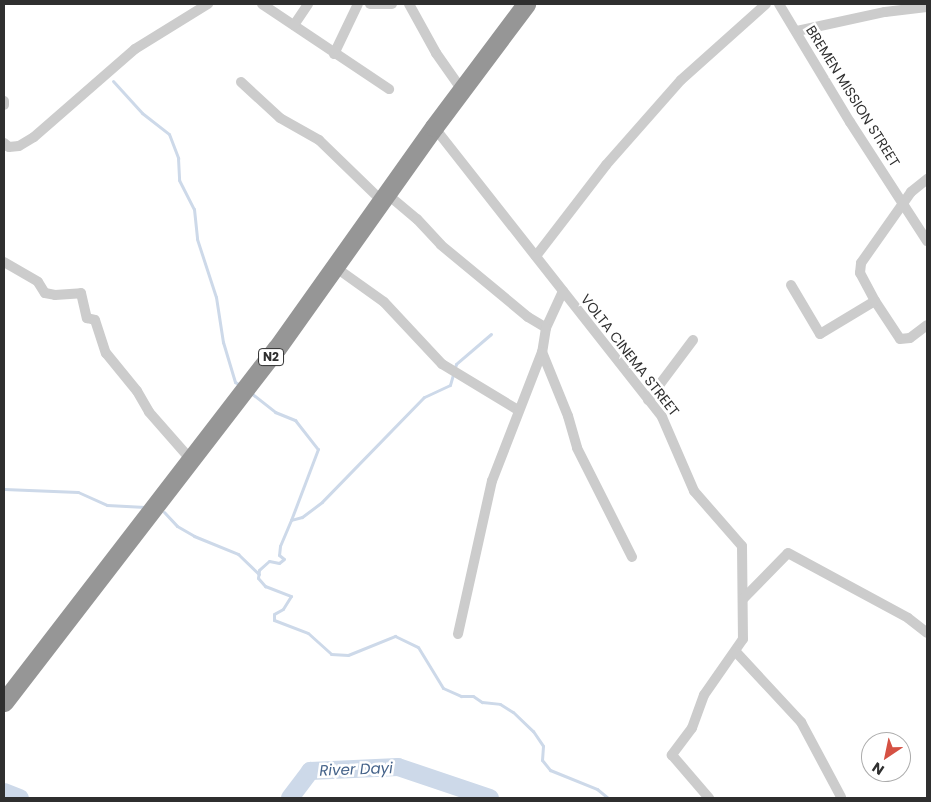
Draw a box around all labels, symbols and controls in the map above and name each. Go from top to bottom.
street label: BREMEN MISSION STREET [803,22,903,170]
street label: VOLTA CINEMA STREET [577,291,683,419]
road number: N2 [257,348,285,367]
north arrow [861,732,911,782]
text: N [868,757,888,780]
water label: River Dayi [319,759,393,779]

